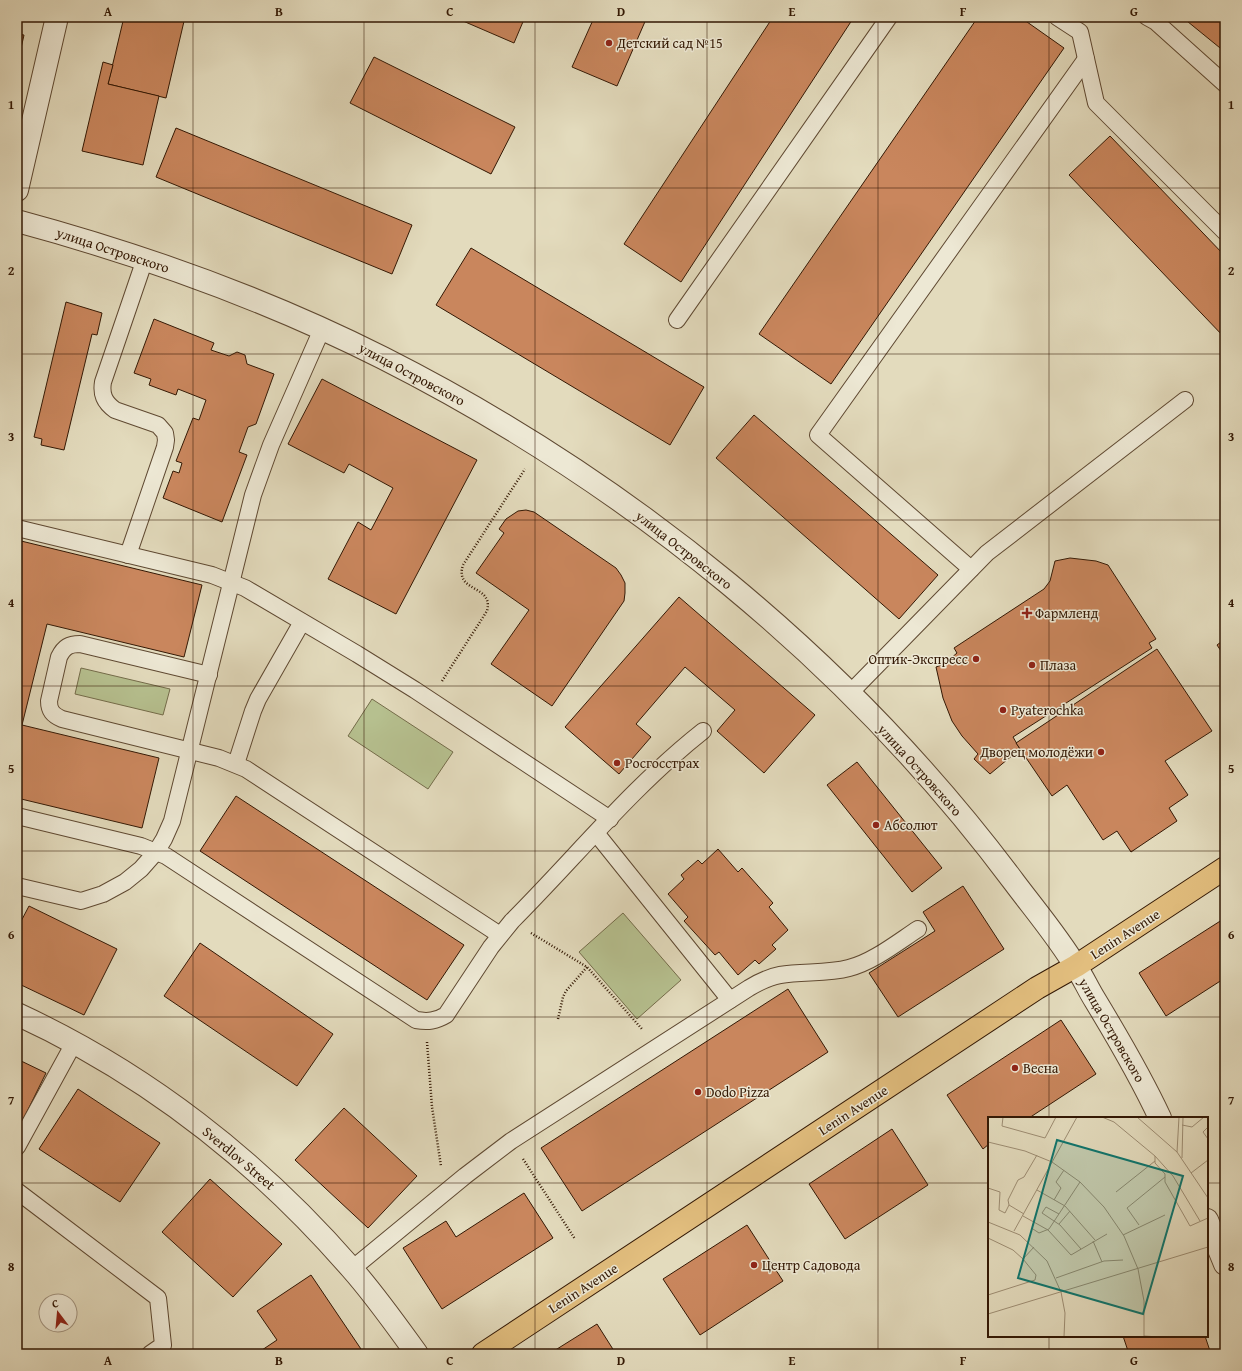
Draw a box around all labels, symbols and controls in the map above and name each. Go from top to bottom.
text: A [104,2,113,21]
text: B [275,2,283,21]
text: C [446,2,454,21]
text: D [617,2,625,21]
text: E [789,2,796,21]
text: F [960,2,967,21]
text: G [1130,2,1138,21]
place label: Детский сад №15 [616,33,723,53]
marker: Детский сад №15 [604,38,614,48]
text: 1 [8,95,14,114]
text: 1 [1228,95,1234,114]
street label: улица Островского [53,222,172,278]
text: 2 [8,261,15,280]
text: 2 [1228,261,1235,280]
street label: улица Островского [355,337,469,410]
text: 3 [8,427,14,446]
text: 3 [1228,427,1234,446]
street label: улица Островского [631,505,736,594]
text: 4 [8,593,15,612]
text: 4 [1228,593,1235,612]
place label: Фармленд [1035,603,1099,623]
marker: Фармленд [1022,608,1032,618]
place label: Оптик-Экспресс [868,649,968,669]
marker: Оптик-Экспресс [971,654,981,664]
place label: Плаза [1040,655,1076,675]
marker: Плаза [1027,660,1037,670]
place label: Pyaterochka [1011,700,1084,720]
marker: Pyaterochka [998,705,1008,715]
street label: улица Островского [873,719,967,820]
place label: Дворец молодёжи [979,742,1093,762]
marker: Дворец молодёжи [1096,747,1106,757]
place label: Росгосстрах [625,753,700,773]
marker: Росгосстрах [612,758,622,768]
text: 5 [8,759,15,778]
text: 5 [1228,759,1235,778]
place label: Абсолют [884,815,938,835]
marker: Абсолют [871,820,881,830]
street label: Lenin Avenue [1086,904,1164,964]
text: 6 [8,925,15,944]
text: 6 [1228,925,1235,944]
street label: улица Островского [1073,973,1150,1086]
place label: Весна [1023,1058,1059,1078]
marker: Весна [1010,1063,1020,1073]
street label: Lenin Avenue [814,1080,892,1140]
place label: Dodo Pizza [706,1082,770,1102]
marker: Dodo Pizza [693,1087,703,1097]
text: 7 [8,1091,15,1110]
text: 7 [1228,1091,1235,1110]
inset map [988,1117,1208,1337]
street label: Sverdlov Street [198,1122,280,1194]
place label: Центр Садовода [762,1255,861,1275]
text: 8 [8,1257,15,1276]
text: 8 [1228,1257,1235,1276]
street label: Lenin Avenue [544,1258,622,1318]
marker: Центр Садовода [749,1260,759,1270]
north arrow [38,1293,78,1333]
text: С [50,1295,60,1312]
text: A [104,1351,113,1370]
text: B [275,1351,283,1370]
text: C [446,1351,454,1370]
text: D [617,1351,625,1370]
text: E [789,1351,796,1370]
text: F [960,1351,967,1370]
text: G [1130,1351,1138,1370]

